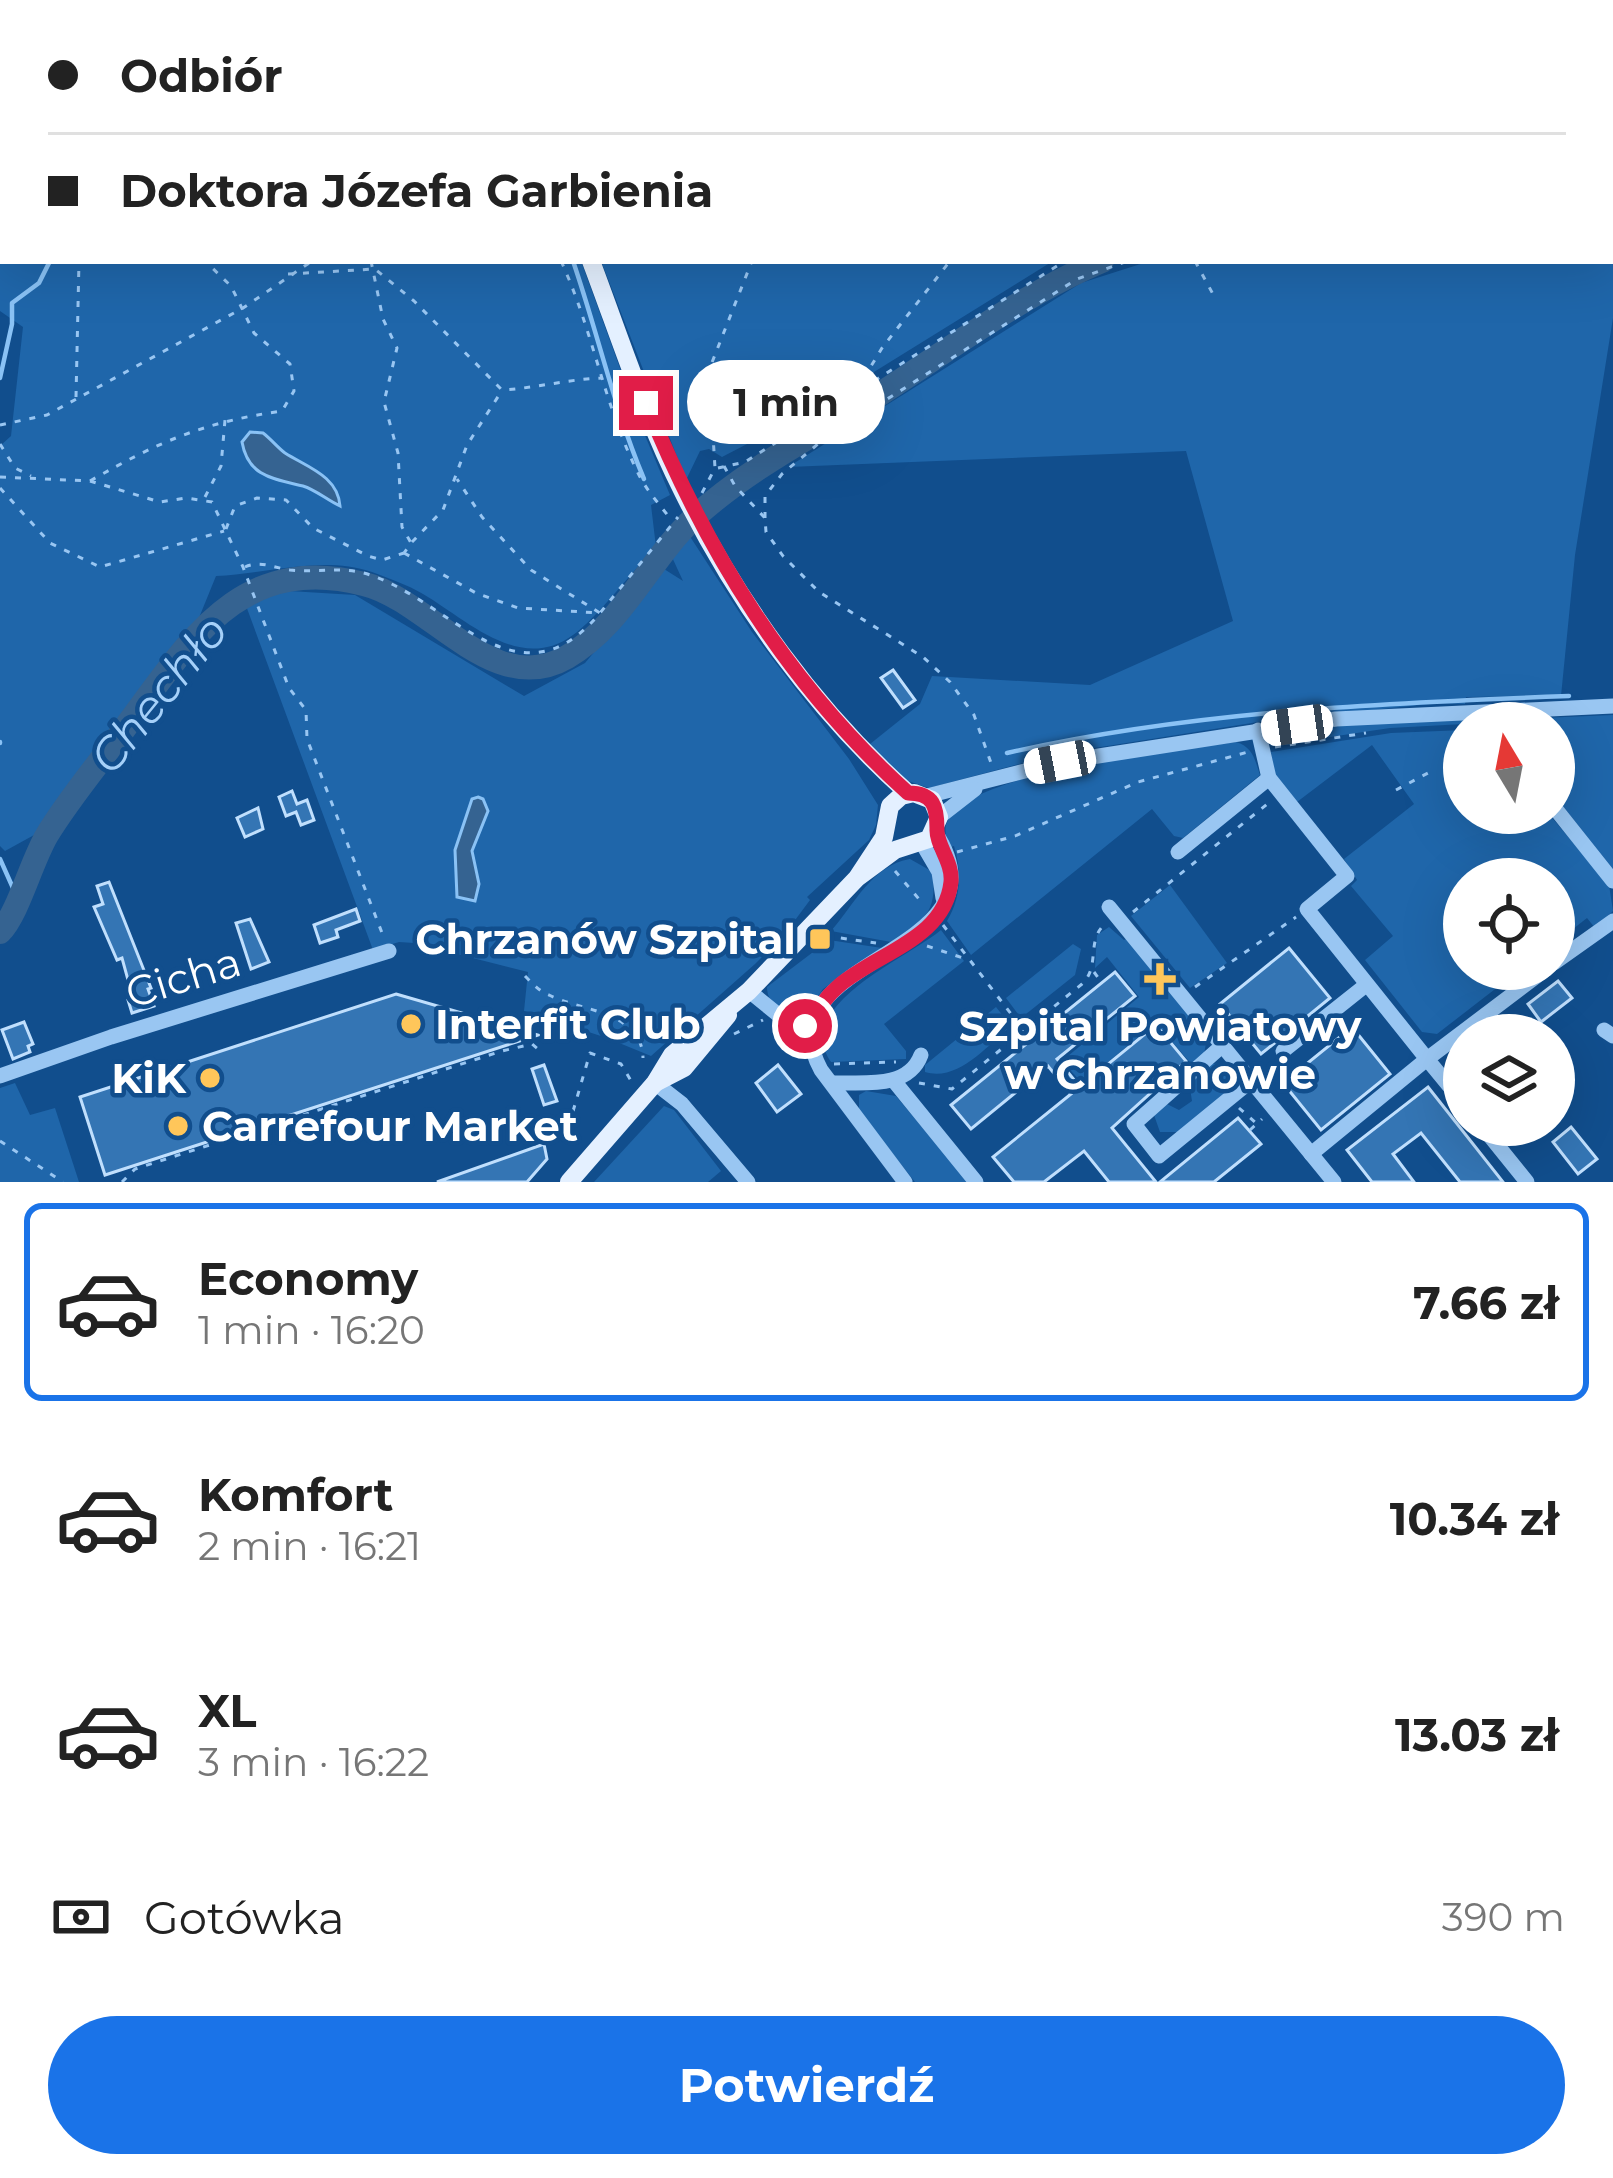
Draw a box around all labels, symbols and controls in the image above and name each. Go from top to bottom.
text: Odbiór [120,48,283,103]
text: Doktora Józefa Garbienia [120,163,713,218]
callout: 1 min [688,361,886,445]
route end [619,376,673,430]
text: 1 min [733,378,839,426]
water label: Chechło [78,604,238,784]
car [1259,702,1335,748]
north arrow [1443,702,1575,834]
map controls [1443,702,1575,1146]
car [1021,737,1099,787]
button: locate [1443,858,1575,990]
place label: Chrzanów Szpital [415,913,796,965]
marker: Chrzanów Szpital [807,926,833,952]
street label: Cicha [119,935,247,1019]
marker: Szpital Powiatowy w Chrzanowie [1144,963,1176,995]
place label: Interfit Club [435,998,701,1050]
route start [778,999,832,1053]
place label: Szpital Powiatowy w Chrzanowie [959,1000,1362,1100]
marker: Interfit Club [398,1011,424,1037]
button: layers [1443,1014,1575,1146]
place label: KiK [111,1052,187,1104]
marker: KiK [197,1065,223,1091]
place label: Carrefour Market [202,1100,578,1152]
marker: Carrefour Market [165,1113,191,1139]
icon: car [54,1248,162,1356]
text: Economy [198,1251,418,1306]
text: 7.66 zł [1413,1275,1559,1330]
text: 1 min · 16:20 [198,1306,425,1354]
icon: car [54,1464,162,1572]
text: Komfort [198,1467,393,1522]
text: 10.34 zł [1390,1491,1559,1546]
text: 2 min · 16:21 [198,1522,421,1570]
icon: car [54,1680,162,1788]
text: XL [198,1683,256,1738]
text: 13.03 zł [1395,1707,1559,1762]
text: 3 min · 16:22 [198,1738,429,1786]
icon: cash [48,1884,114,1950]
text: Gotówka [144,1890,345,1945]
text: 390 m [1442,1893,1565,1941]
button: Potwierdź [48,2016,1565,2154]

